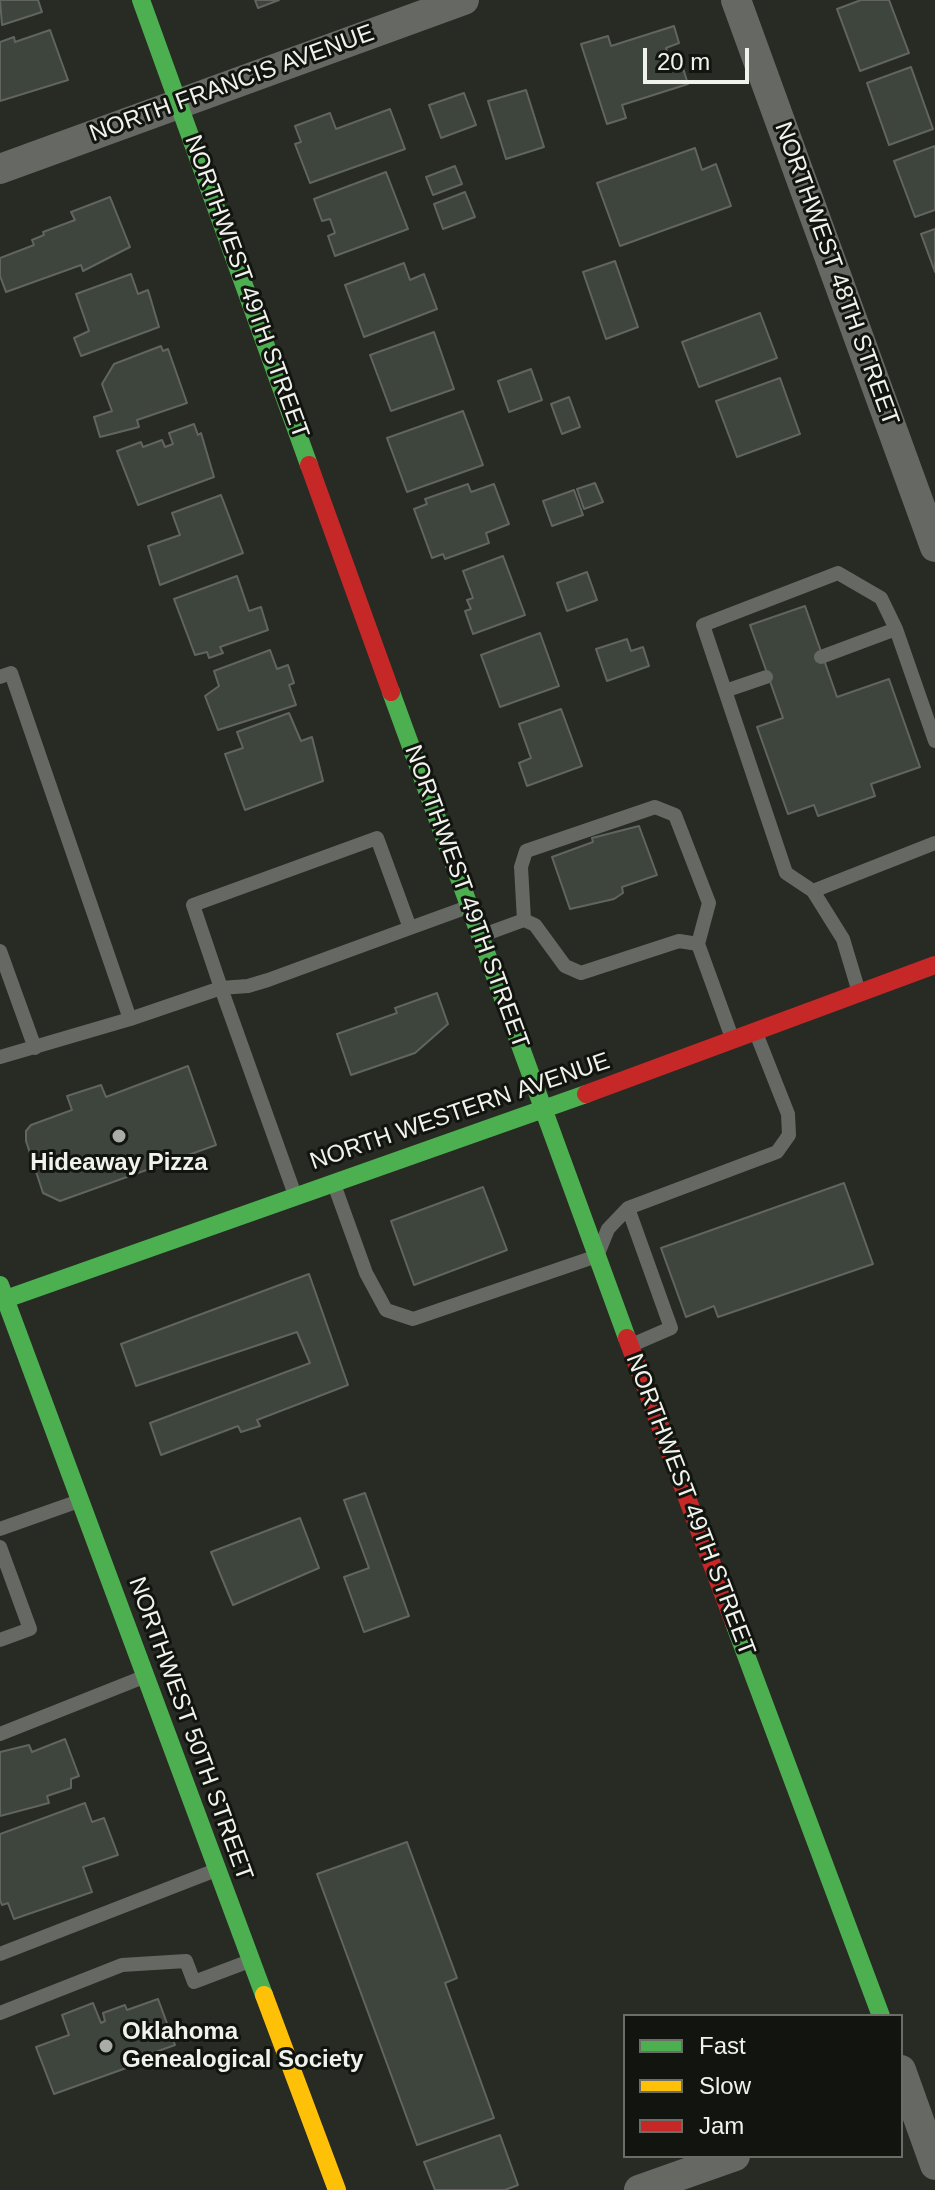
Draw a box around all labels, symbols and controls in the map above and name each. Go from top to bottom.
street label: NORTH FRANCIS AVENUE [86,19,378,149]
scale bar [647,32,753,82]
text: 20 m [657,48,710,75]
street label: NORTHWEST 48TH STREET [768,118,904,430]
street label: NORTHWEST 49TH STREET [178,131,314,443]
street label: NORTHWEST 49TH STREET [398,741,534,1053]
street label: NORTH WESTERN AVENUE [306,1047,614,1177]
marker: Hideaway Pizza [110,1127,128,1145]
place label: Hideaway Pizza [30,1149,208,1177]
street label: NORTHWEST 49TH STREET [619,1350,761,1660]
street label: NORTHWEST 50TH STREET [122,1573,258,1885]
legend [623,2014,903,2158]
place label: Oklahoma Genealogical Society [122,2018,363,2074]
text: Fast [699,2032,746,2059]
marker: Oklahoma Genealogical Society [97,2037,115,2055]
text: Slow [699,2072,751,2099]
text: Jam [699,2112,744,2139]

